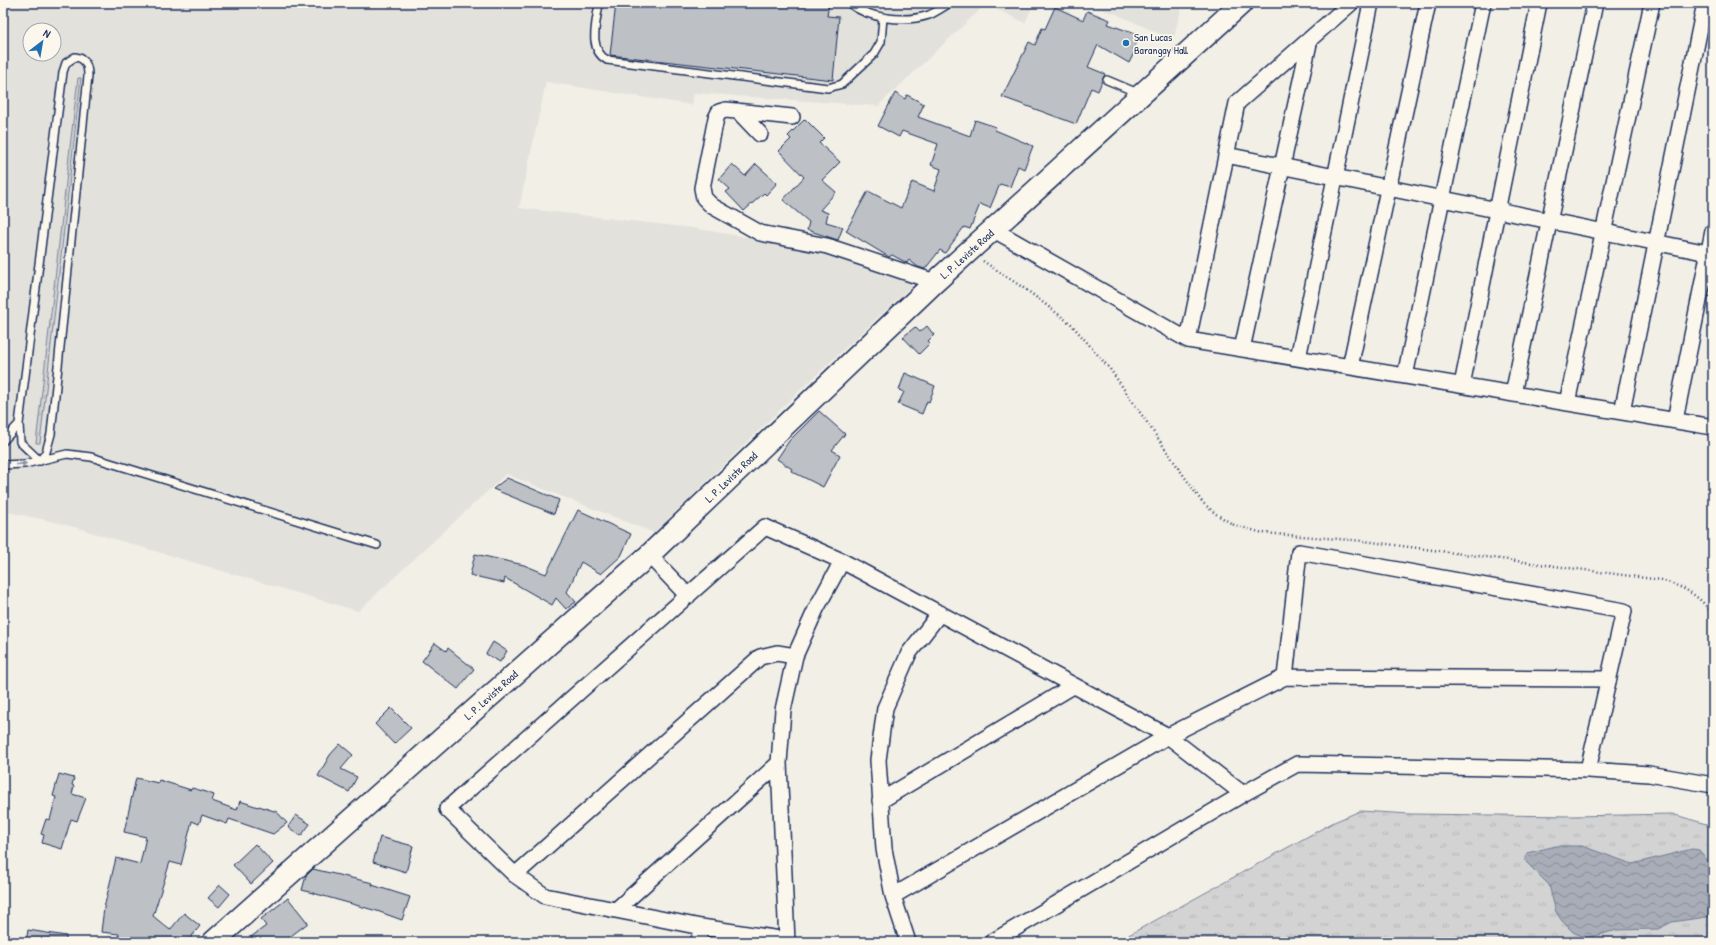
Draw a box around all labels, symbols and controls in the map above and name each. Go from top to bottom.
north arrow [22,22,62,62]
text: N [41,26,53,41]
place label: San Lucas Barangay Hall [1134,30,1188,57]
marker: San Lucas Barangay Hall [1121,38,1131,48]
street label: L. P. Leviste Road [937,226,997,282]
street label: L. P. Leviste Road [702,448,761,505]
one-way arrow [15,461,27,467]
street label: L. P. Leviste Road [461,667,521,723]

